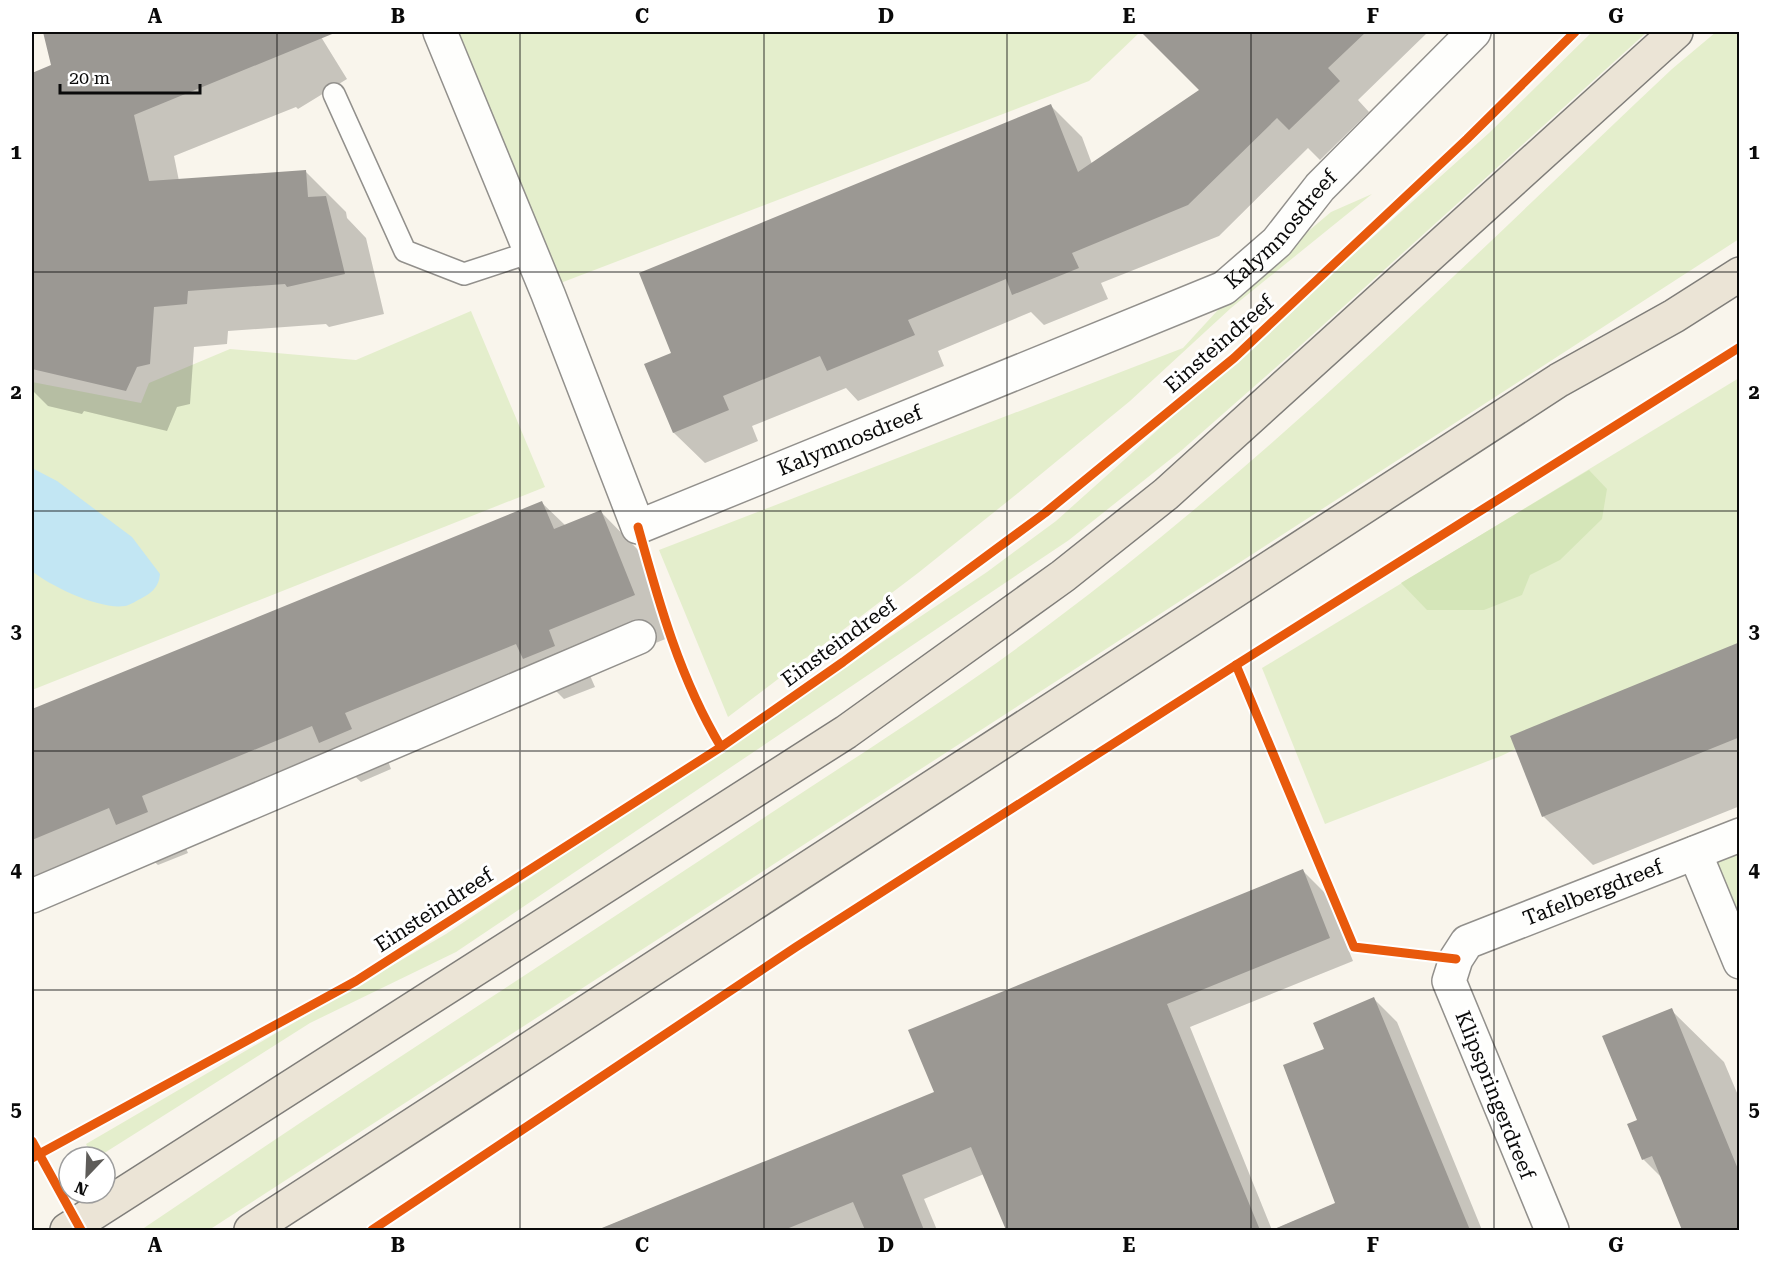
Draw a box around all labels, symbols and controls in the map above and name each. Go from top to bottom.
text: A [148,4,163,28]
text: B [391,4,405,28]
text: C [635,4,649,28]
text: D [878,4,894,28]
text: E [1123,4,1136,28]
text: F [1367,4,1379,28]
text: G [1608,4,1624,28]
scale bar [60,57,200,95]
text: 20 m [69,67,110,88]
text: 1 [10,140,22,164]
text: 1 [1748,140,1760,164]
street label: Kalymnosdreef [1220,164,1342,294]
street label: Einsteindreef [1160,290,1279,398]
text: 2 [10,380,22,404]
text: 2 [1748,380,1760,404]
street label: Kalymnosdreef [774,400,926,481]
street label: Einsteindreef [777,592,902,692]
text: 3 [10,619,22,643]
text: 3 [1748,619,1760,643]
street label: Tafelbergdreef [1520,854,1667,931]
text: 4 [10,858,22,882]
text: 4 [1748,858,1760,882]
street label: Einsteindreef [370,862,498,957]
street label: Klipspringerdreef [1450,1007,1540,1183]
text: 5 [10,1097,22,1121]
text: 5 [1748,1097,1760,1121]
north arrow [57,1145,117,1205]
text: N [72,1177,91,1200]
text: A [148,1233,163,1257]
text: B [391,1233,405,1257]
text: C [635,1233,649,1257]
text: D [878,1233,894,1257]
text: E [1123,1233,1136,1257]
text: F [1367,1233,1379,1257]
text: G [1608,1233,1624,1257]

